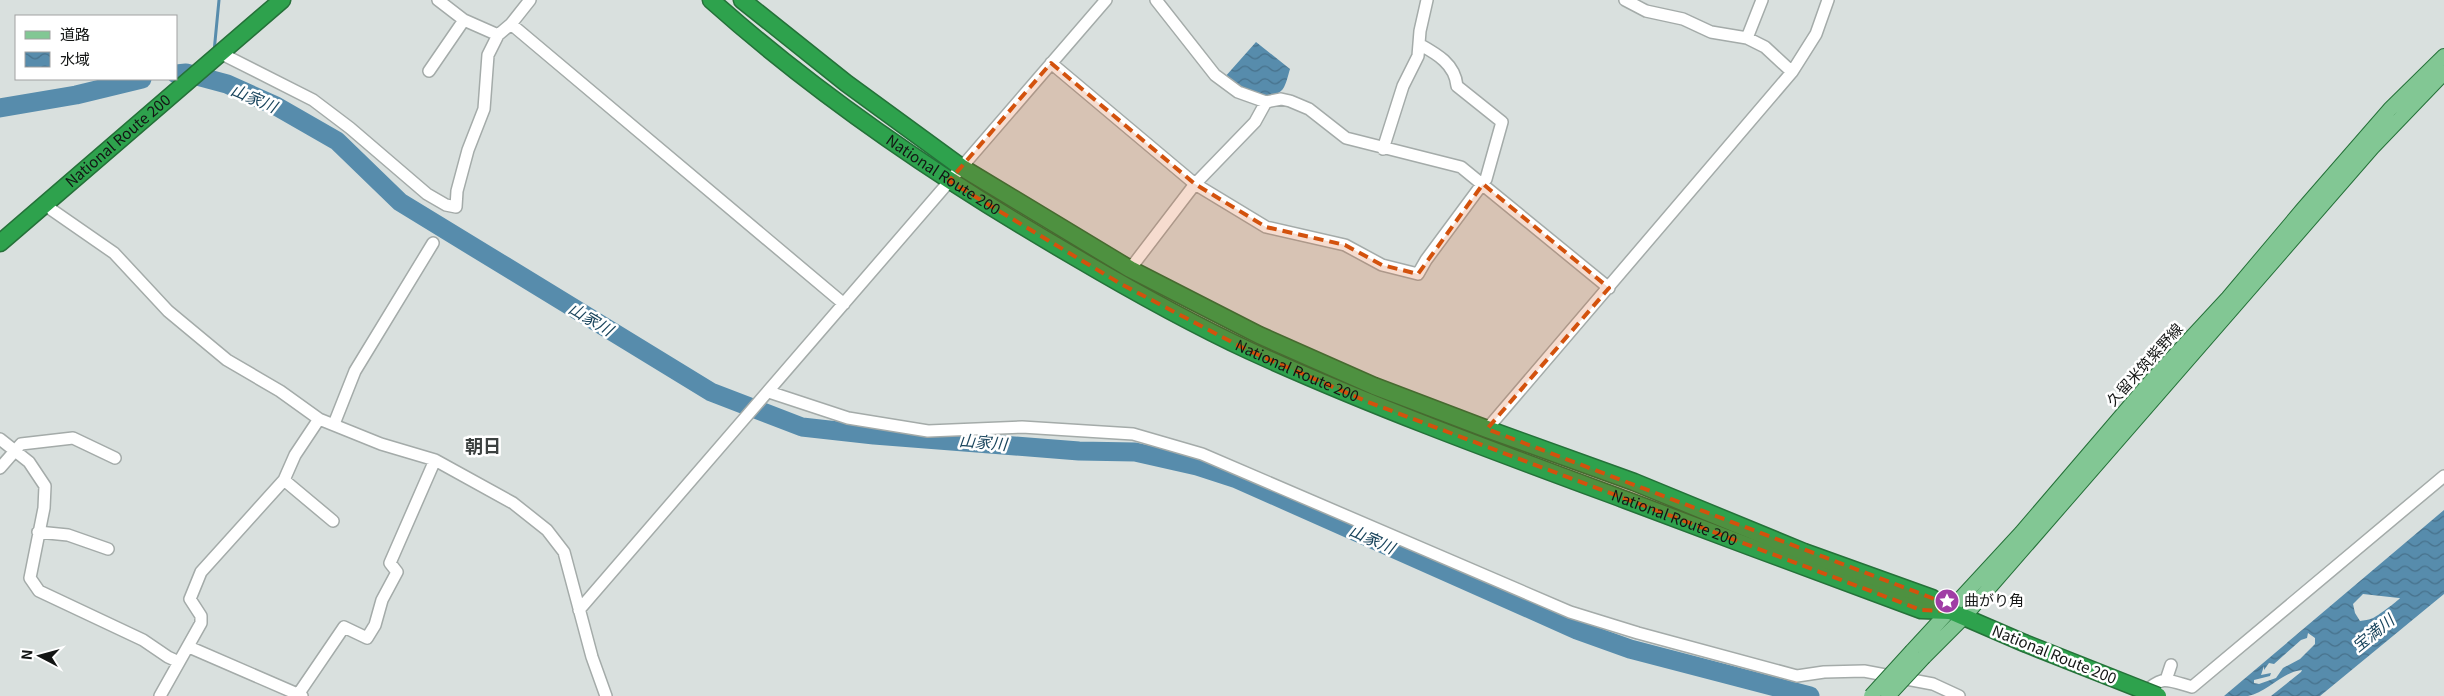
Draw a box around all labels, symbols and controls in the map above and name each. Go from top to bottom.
legend [15,15,178,80]
text: 道路 [60,23,90,44]
text: 水域 [60,48,90,69]
water label: 山家川 [228,77,283,118]
street label: National Route 200 [60,89,174,191]
street label: National Route 200 [882,129,1005,219]
water label: 山家川 [565,295,620,342]
street label: 久留米筑紫野線 [2101,318,2187,410]
street label: National Route 200 [1232,334,1362,406]
water label: 山家川 [958,427,1010,455]
district label: 朝日 [465,432,501,458]
street label: National Route 200 [1609,484,1740,550]
water label: 山家川 [1346,517,1401,560]
place icon: 曲がり角 [1934,588,1960,614]
place label: 曲がり角 [1964,589,2024,610]
water label: 宝満川 [2346,607,2400,657]
street label: National Route 200 [1989,619,2120,688]
north arrow [15,631,65,681]
text: N [16,648,37,661]

